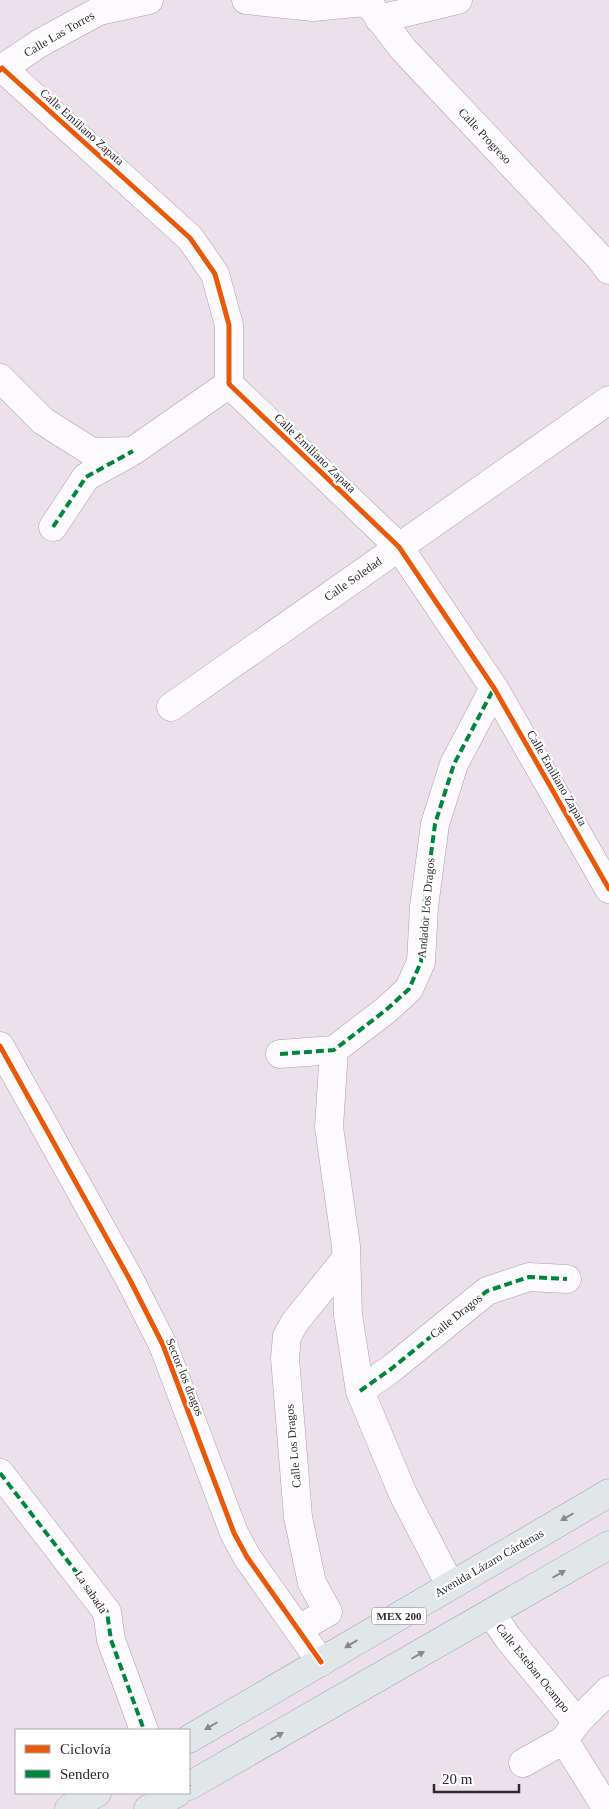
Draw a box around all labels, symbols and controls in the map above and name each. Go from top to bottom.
street label: Calle Las Torres [21,8,97,60]
street label: Calle Emiliano Zapata [37,86,127,169]
street label: Calle Progreso [456,105,514,167]
street label: Calle Emiliano Zapata [271,410,359,496]
street label: Calle Soledad [322,554,384,604]
street label: Calle Emiliano Zapata [524,728,590,829]
street label: Andador Los Dragos [415,857,437,959]
street label: Calle Dragos [427,1291,485,1341]
street label: Sector los dragos [163,1336,207,1418]
street label: Calle Los Dragos [282,1403,304,1488]
one-way arrow [560,1513,573,1522]
street label: Avenida Lázaro Cárdenas [432,1526,546,1600]
street label: La sabada [72,1568,111,1616]
one-way arrow [551,1570,566,1578]
road number: MEX 200 [372,1608,426,1624]
street label: Calle Esteban Ocampo [493,1621,573,1715]
one-way arrow [345,1639,358,1648]
one-way arrow [411,1650,424,1659]
one-way arrow [204,1721,217,1730]
legend [15,1729,190,1794]
one-way arrow [270,1731,283,1740]
text: Ciclovía [60,1741,111,1757]
scale bar [434,1762,519,1794]
text: Sendero [60,1766,109,1782]
text: 20 m [442,1771,473,1787]

